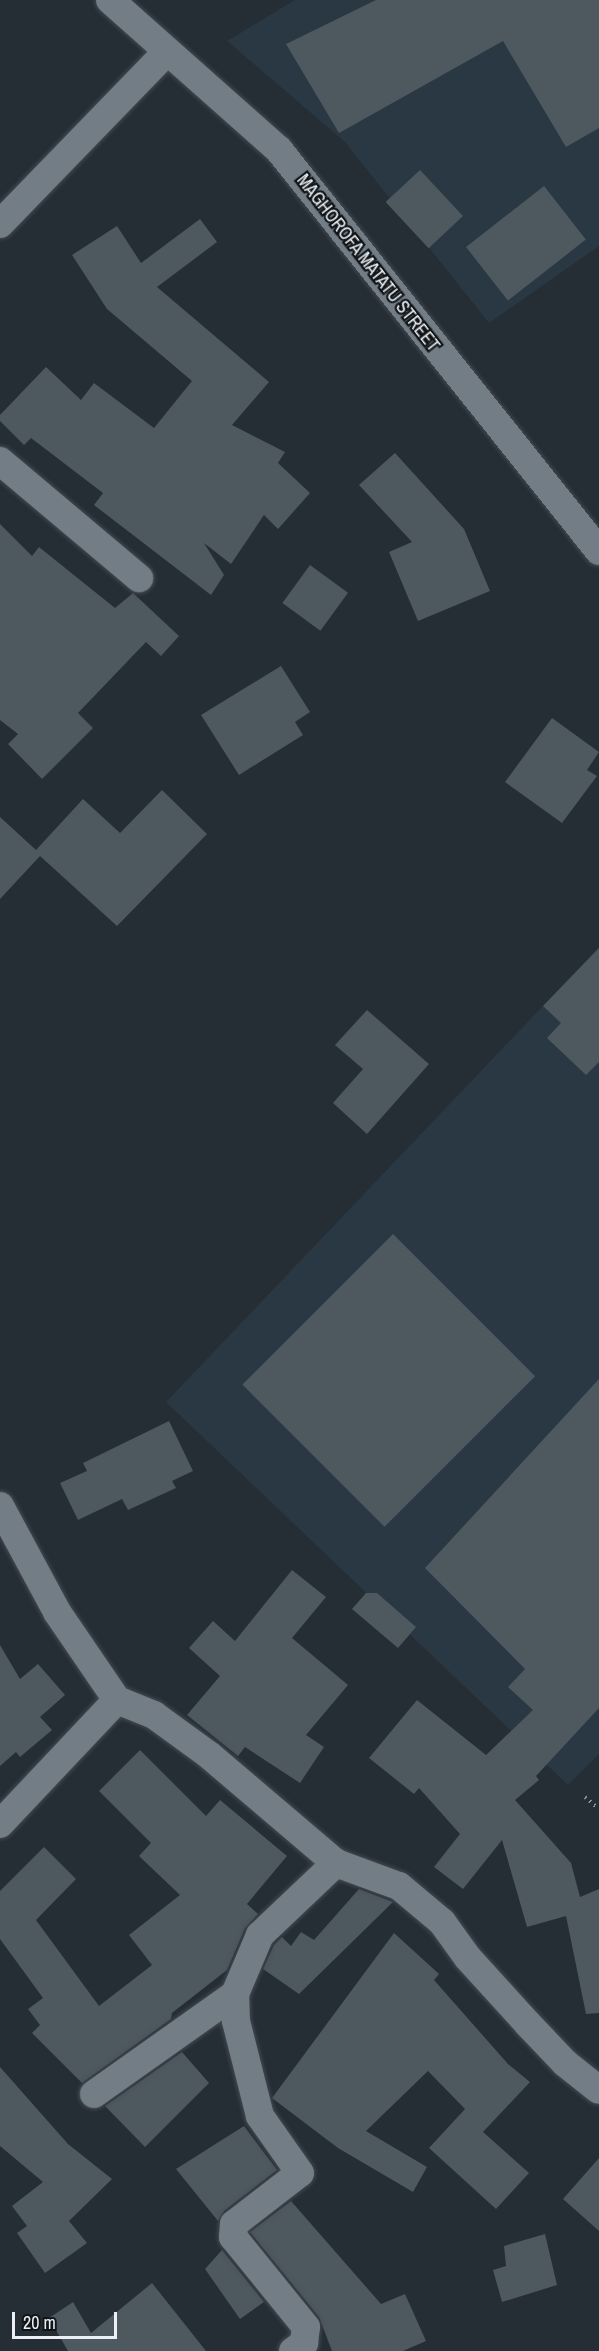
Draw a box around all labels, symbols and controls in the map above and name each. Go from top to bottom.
street label: MAGHOROFA MATATU STREET [292,170,444,356]
scale bar [15,2300,120,2338]
text: 20 m [23,2310,56,2335]

